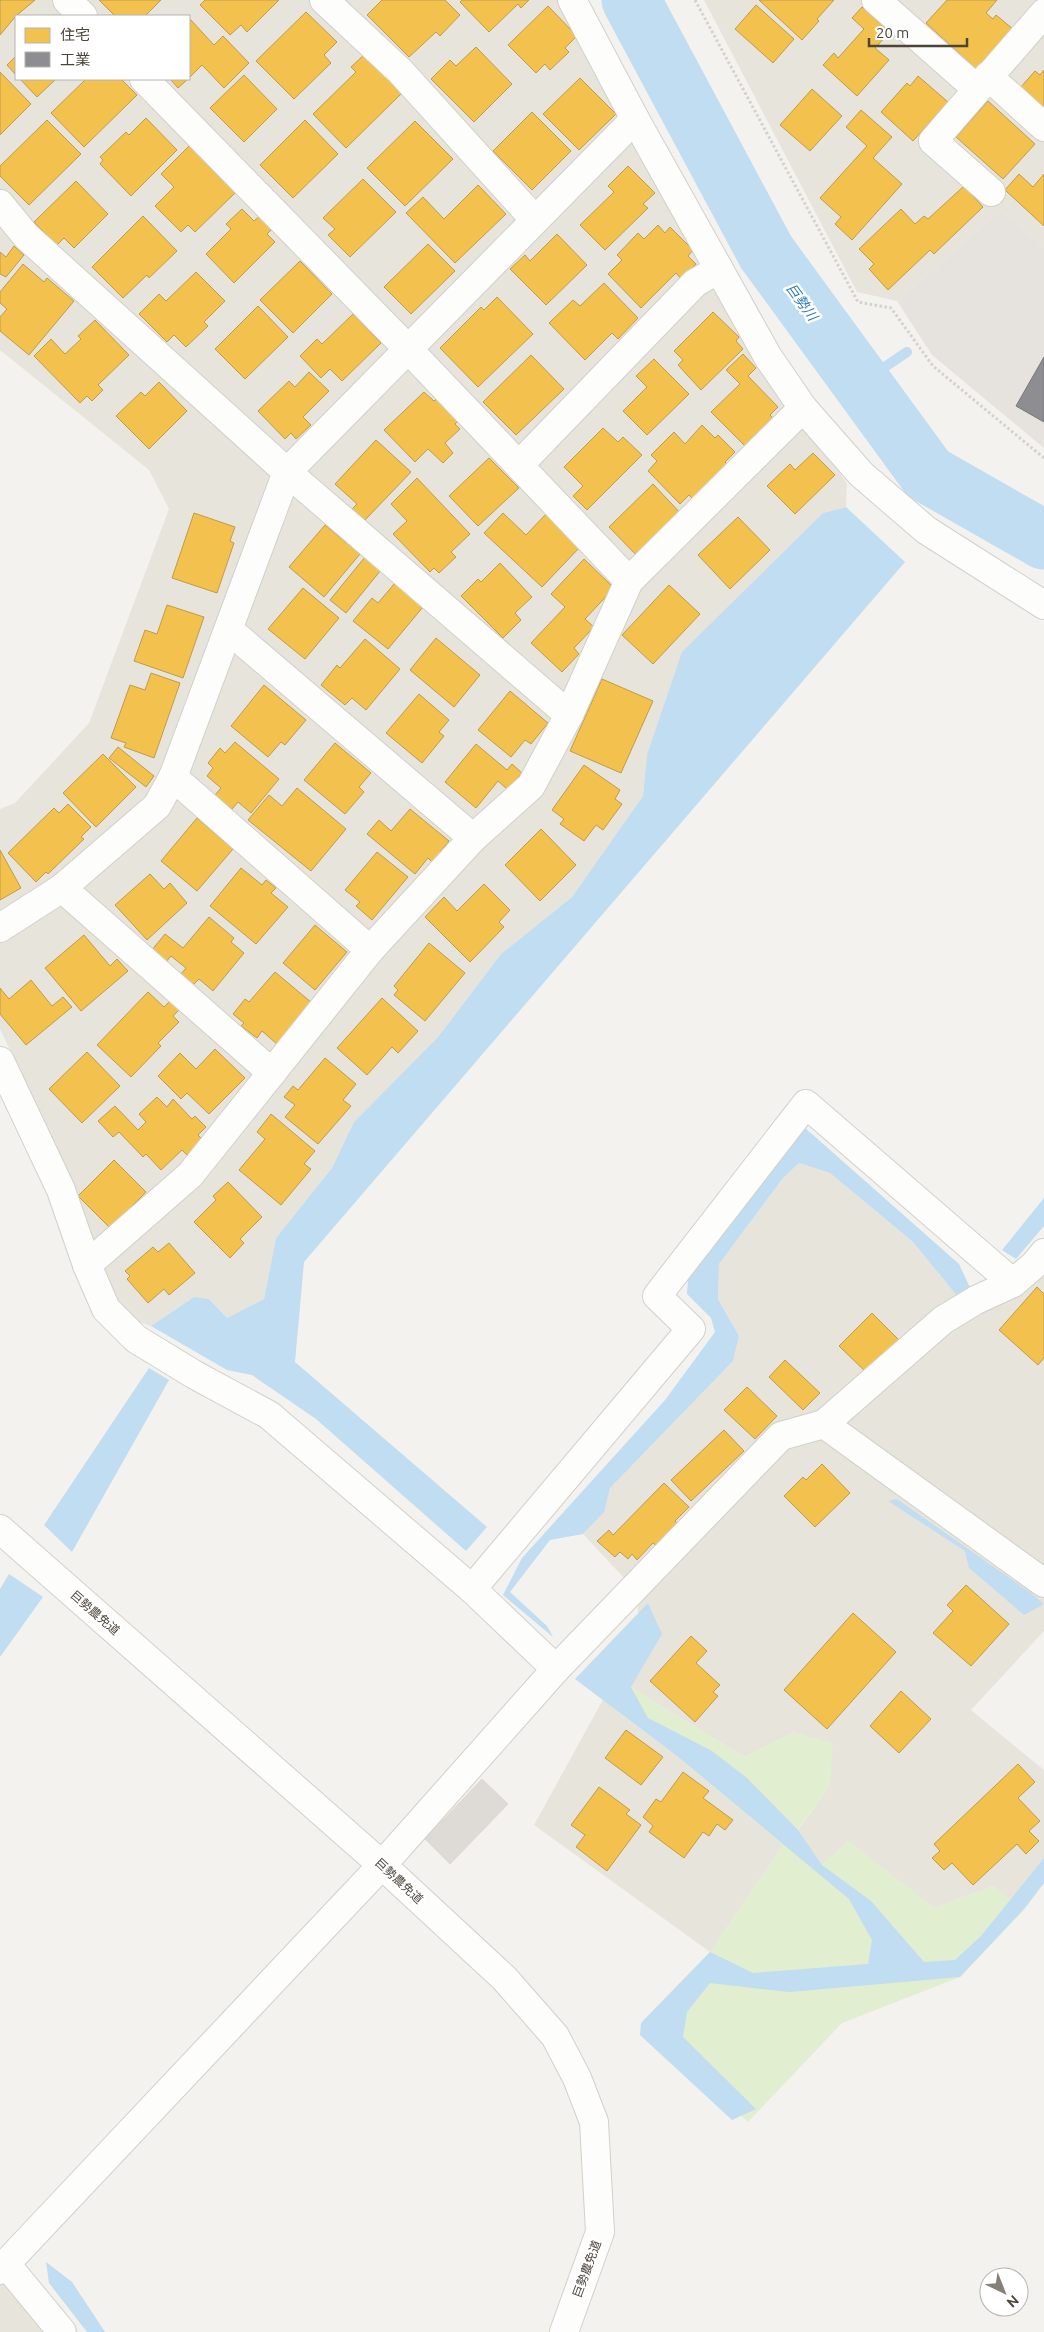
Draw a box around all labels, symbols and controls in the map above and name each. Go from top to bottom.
legend [15,15,190,80]
scale bar [869,15,966,47]
text: 20 m [876,24,909,41]
text: 住宅 [60,26,90,43]
text: 工業 [60,51,90,68]
water label: 巨勢川 [783,280,822,325]
street label: 巨勢農免道 [68,1588,122,1637]
street label: 巨勢農免道 [373,1855,426,1906]
street label: 巨勢農免道 [570,2238,603,2299]
north arrow [979,2267,1029,2317]
text: N [1004,2292,1022,2311]

